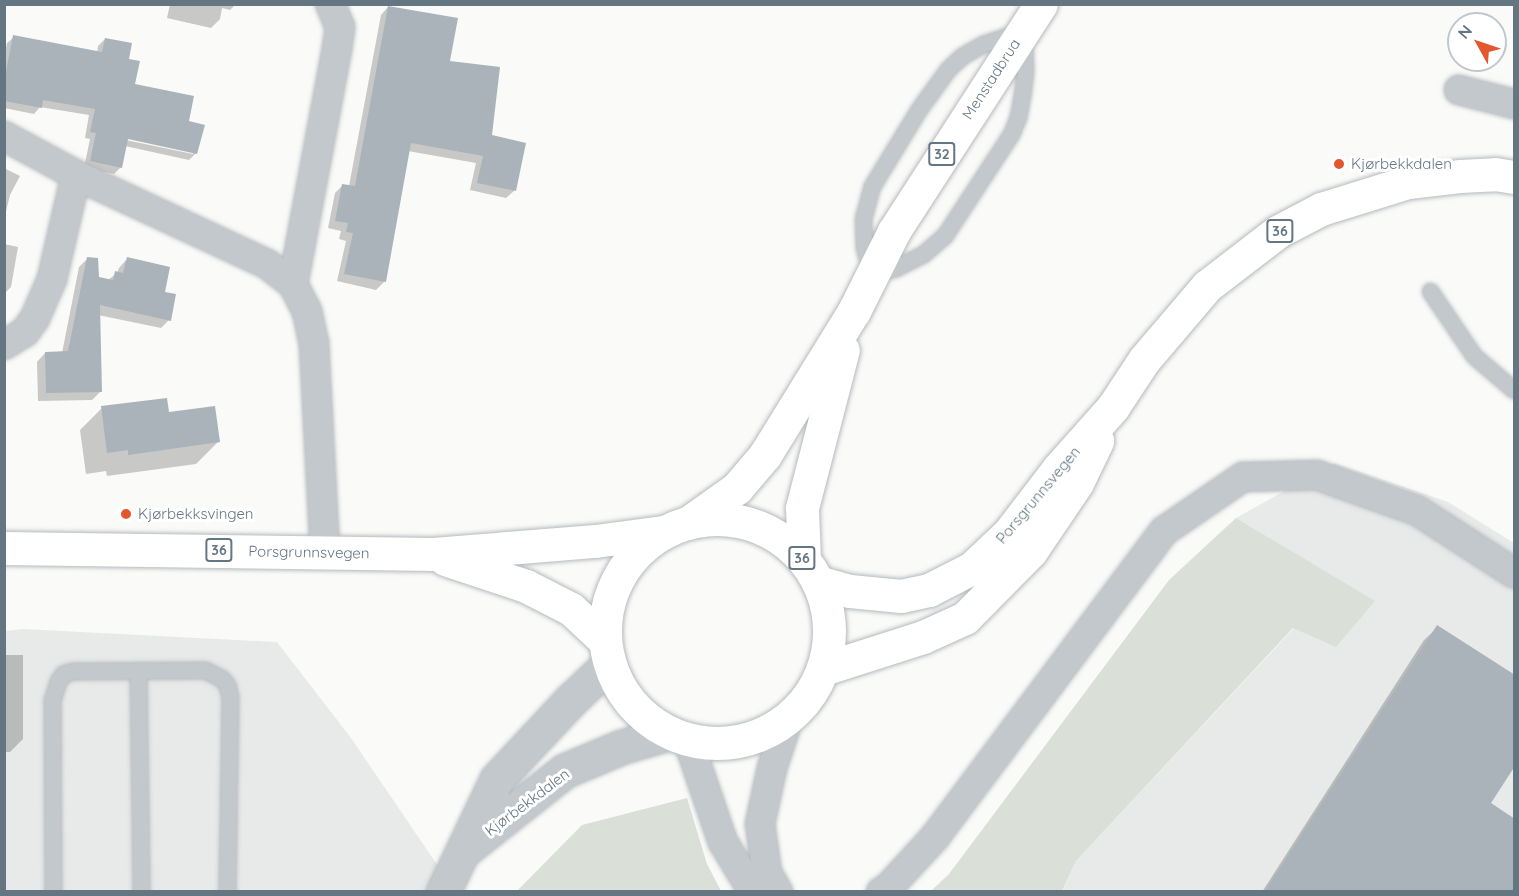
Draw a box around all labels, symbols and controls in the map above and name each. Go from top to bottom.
north arrow [1447,12,1507,72]
text: N [1453,21,1476,43]
street label: Menstadbrua [958,35,1024,123]
road number: 32 [927,143,957,165]
place label: Kjørbekkdalen [1351,155,1452,173]
marker: Kjørbekkdalen [1332,157,1346,171]
road number: 36 [1265,220,1295,242]
street label: Porsgrunnsvegen [992,443,1084,547]
place label: Kjørbekksvingen [138,505,254,523]
marker: Kjørbekksvingen [119,507,133,521]
road number: 36 [204,539,234,561]
street label: Porsgrunnsvegen [248,542,370,562]
road number: 36 [787,547,817,569]
street label: Kjørbekkdalen [481,764,573,840]

